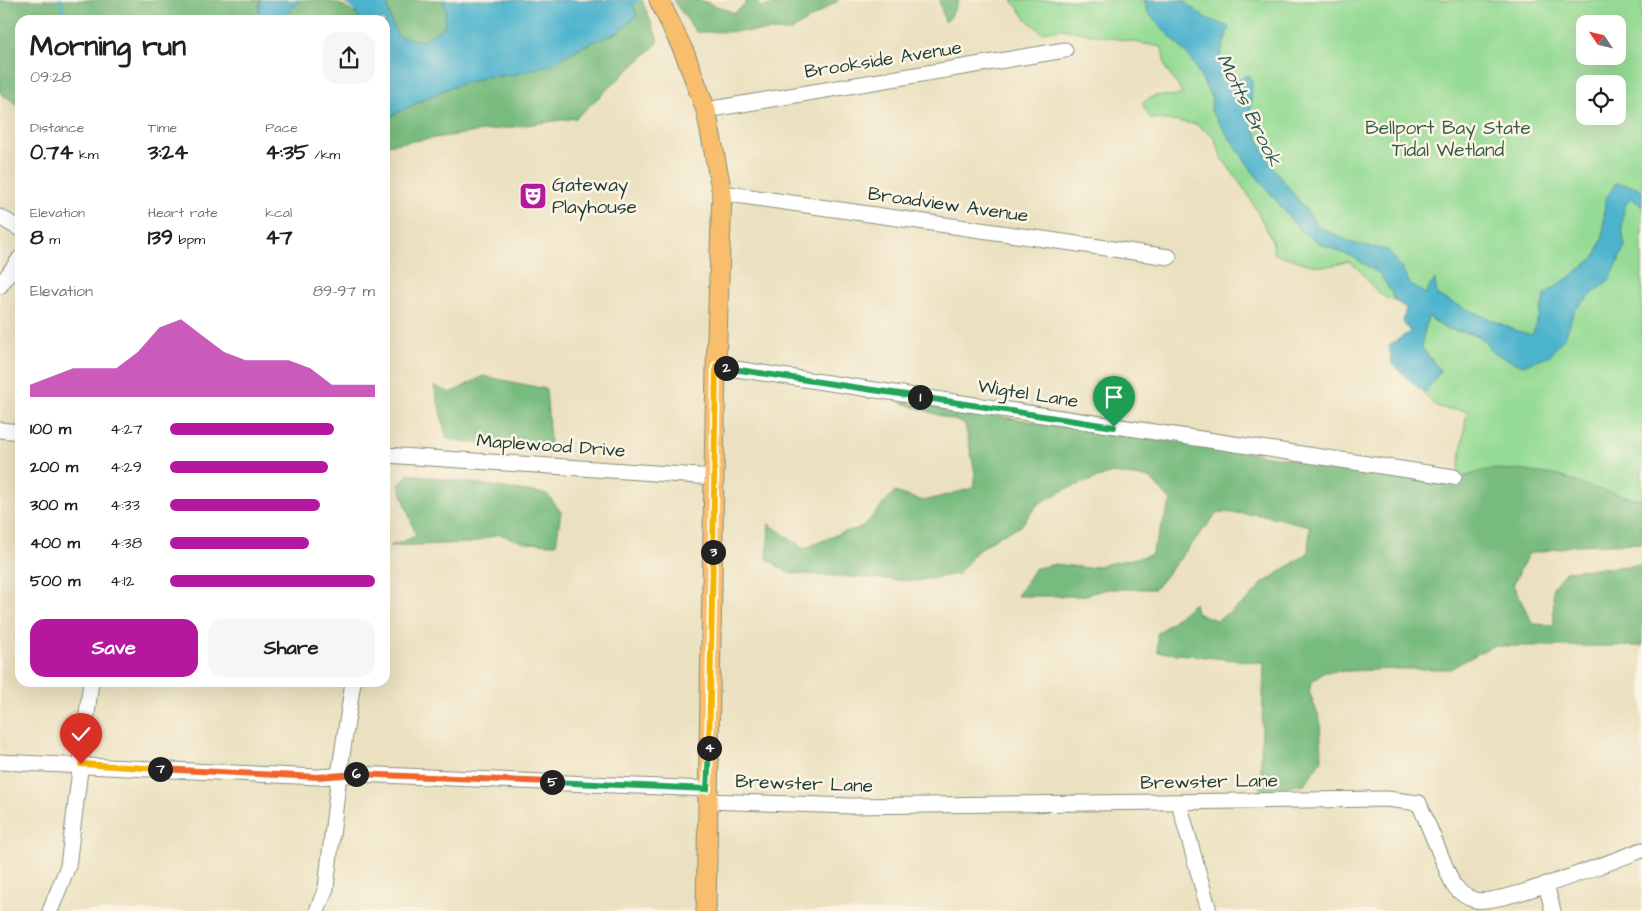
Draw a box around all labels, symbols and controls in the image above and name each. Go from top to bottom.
north arrow [1576,15,1626,65]
map controls [1576,15,1626,125]
text: Morning run [30,27,186,66]
button: share [323,32,375,84]
street label: Brookside Avenue [802,34,964,86]
water label: Motts Brook [1210,49,1289,172]
text: 09:28 [30,66,71,88]
button: locate [1576,75,1626,125]
park label: Bellport Bay State Tidal Wetland [1365,115,1531,164]
text: Distance [30,118,84,138]
text: Time [148,118,177,138]
text: Pace [265,118,298,138]
text: 0.74 [30,138,73,167]
text: 3:24 [148,138,188,167]
text: 4:35 [265,138,309,167]
text: km [73,145,99,165]
text: /km [309,145,340,165]
place label: Gateway Playhouse [552,172,637,222]
street label: Broadview Avenue [866,180,1030,230]
theatre icon: Gateway Playhouse [518,181,548,211]
text: Elevation [30,203,85,223]
text: Heart rate [148,203,218,223]
text: kcal [265,203,292,223]
text: 8 [30,223,44,252]
text: 139 [148,223,173,252]
text: 47 [265,223,293,252]
text: m [44,230,60,250]
text: bpm [173,230,205,250]
text: Elevation [30,280,93,302]
text: 89–97 m [313,280,375,302]
pin: 2 [714,356,738,380]
text: 2 [722,358,731,378]
street label: Wigtel Lane [976,373,1080,416]
pin [1093,376,1135,427]
icon: arrive [1100,383,1128,411]
pin: 1 [908,384,932,410]
text: 1 [920,387,921,407]
text: 100 m [30,418,71,440]
text: 4:27 [110,418,143,440]
street label: Maplewood Drive [476,427,626,465]
text: 200 m [30,456,78,478]
text: 4:29 [110,456,142,478]
text: 300 m [30,494,77,516]
text: 4:33 [110,494,140,516]
text: 400 m [30,532,80,554]
text: 4:38 [110,532,142,554]
pin: 3 [700,540,726,564]
text: 3 [710,542,717,562]
text: 500 m [30,570,80,592]
text: 4:12 [110,570,135,592]
button: Save [30,619,198,677]
button: Share [208,619,375,677]
pin [60,713,102,764]
icon: check [67,720,95,748]
pin: 4 [696,736,722,760]
text: 4 [705,738,714,758]
pin: 7 [148,756,172,782]
text: 7 [156,759,165,779]
pin: 6 [344,762,368,786]
text: 6 [352,764,361,784]
street label: Brewster Lane [1140,767,1278,797]
street label: Brewster Lane [735,768,873,800]
pin: 5 [540,770,564,794]
text: 5 [548,772,557,792]

